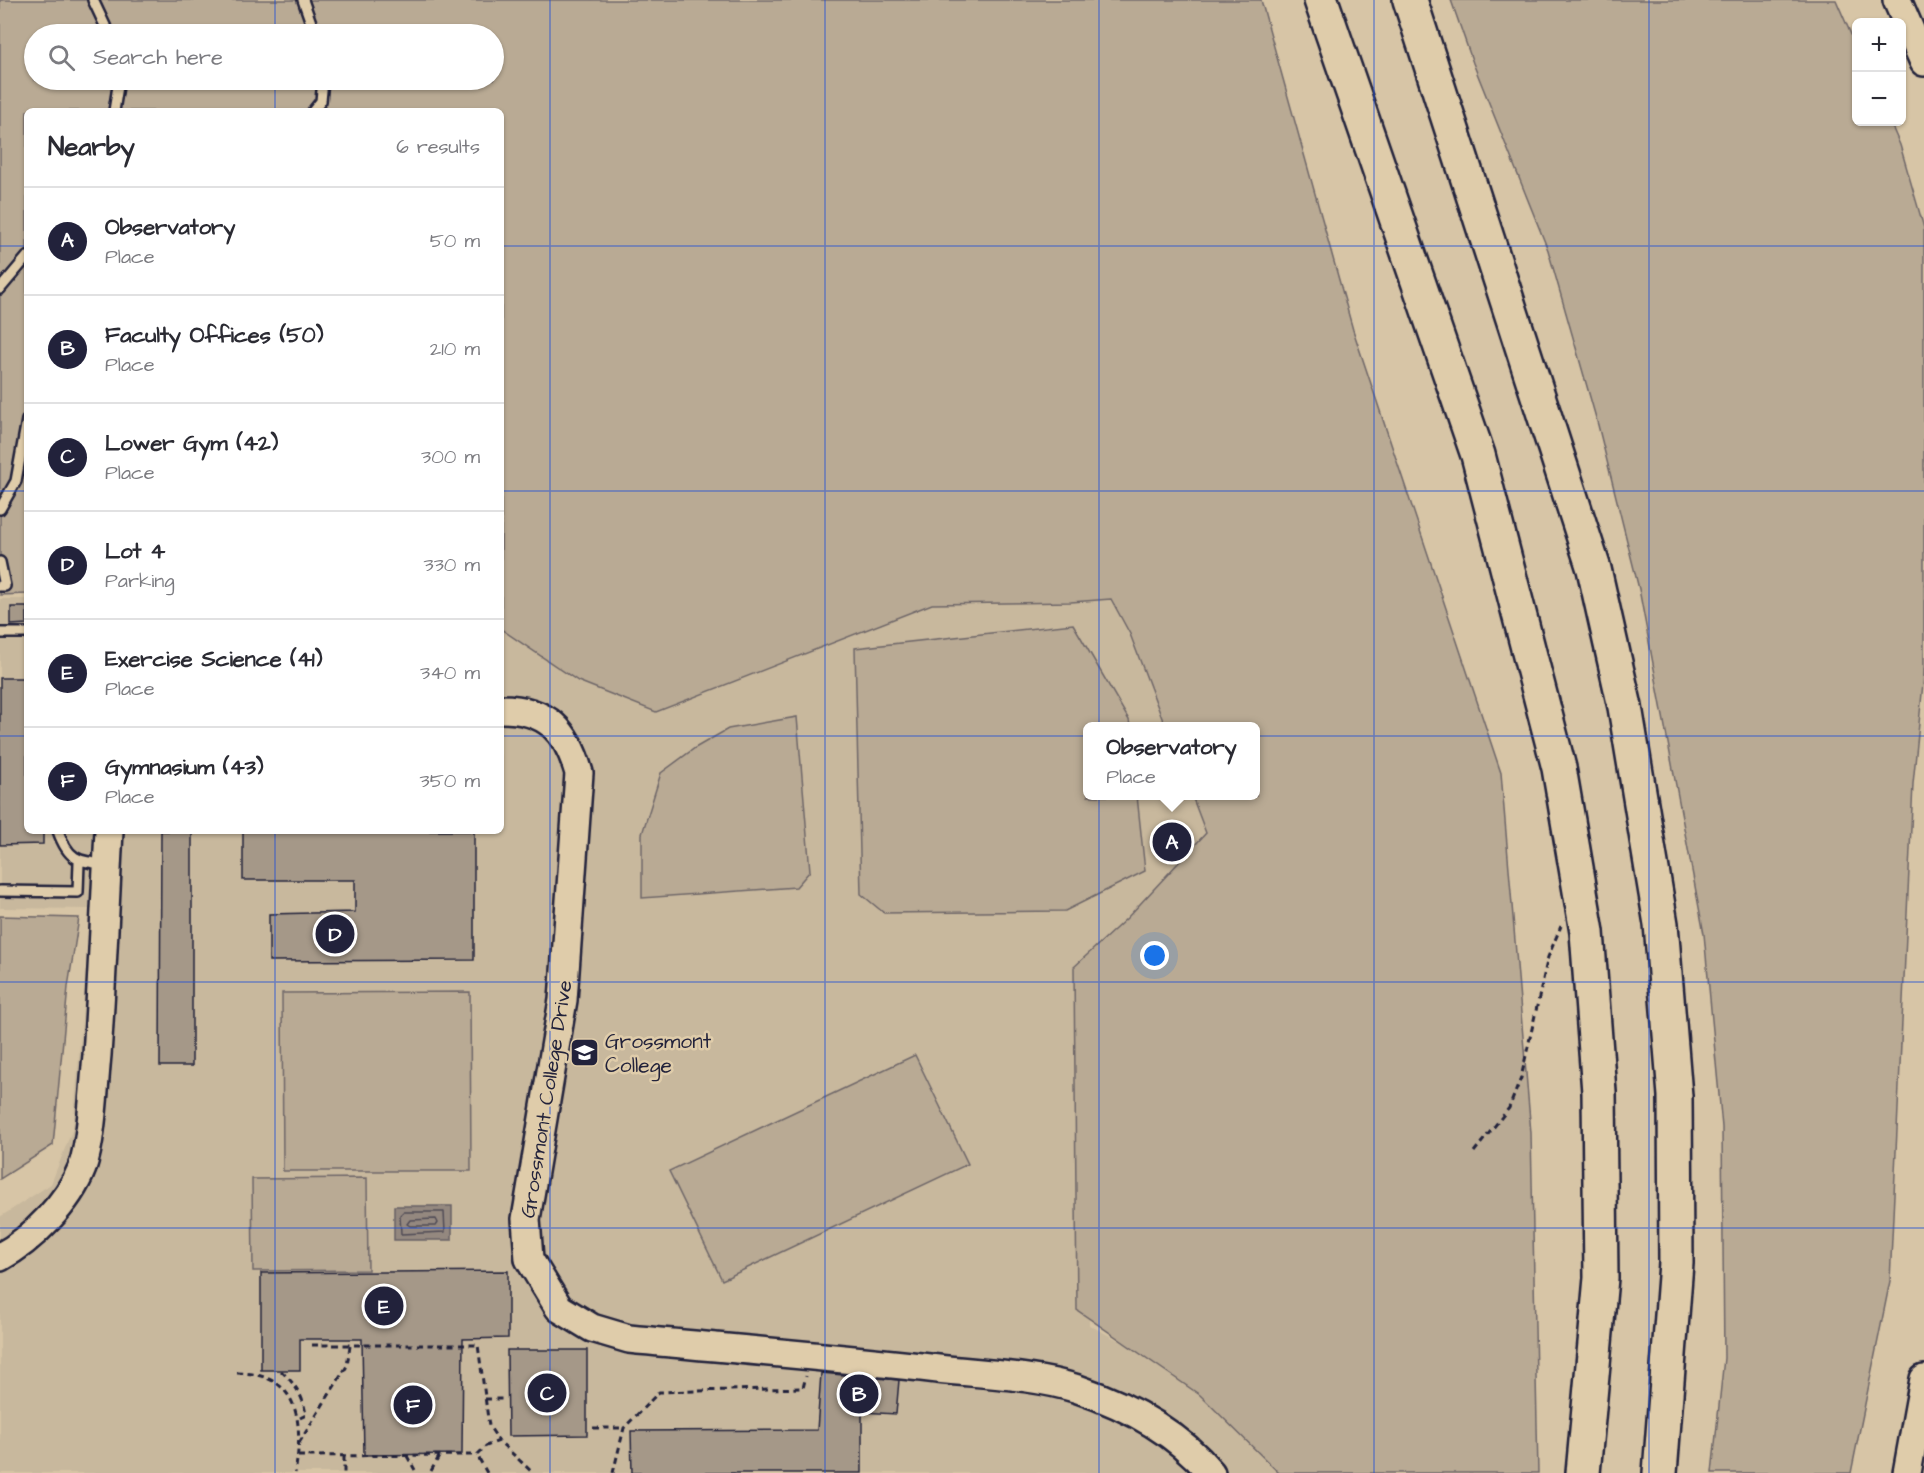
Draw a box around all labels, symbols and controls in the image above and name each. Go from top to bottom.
map controls [1852,18,1906,126]
button: + [1852,18,1906,72]
search box [24,24,504,90]
icon: search [45,41,78,74]
text: Search here [93,42,223,73]
button: − [1852,72,1906,126]
text: Nearby [48,129,135,165]
text: 6 results [396,133,480,161]
text: Observatory [105,212,235,243]
text: A [61,227,74,255]
text: 50 m [430,227,480,255]
text: Place [105,243,155,271]
text: Faculty Offices (50) [105,320,323,351]
text: B [60,335,75,363]
text: 210 m [430,335,480,363]
text: Place [105,351,155,379]
text: Lower Gym (42) [105,428,278,459]
text: C [60,443,75,471]
text: 300 m [421,443,480,471]
text: Place [105,459,155,487]
text: Lot 4 [105,536,165,567]
text: D [61,551,74,579]
text: 330 m [423,551,480,579]
text: Parking [105,567,175,595]
text: Exercise Science (41) [105,644,322,675]
text: E [62,659,73,687]
text: 340 m [420,659,480,687]
text: Place [105,675,155,703]
popup [1083,722,1260,800]
text: Observatory [1106,732,1237,763]
text: Gymnasium (43) [105,752,264,783]
text: Place [1106,763,1156,791]
text: F [61,767,74,795]
text: 350 m [419,767,480,795]
text: Place [105,783,155,811]
pin: A [1152,820,1192,864]
pin: D [316,912,354,956]
your location [1140,941,1169,970]
street label: Grossmont College Drive [513,978,582,1220]
place label: Grossmont College [605,1027,712,1082]
school or university icon: Grossmont College [568,1037,600,1069]
pin: E [364,1284,404,1328]
pin: C [528,1370,566,1416]
pin: B [840,1372,878,1416]
pin: F [394,1382,432,1428]

